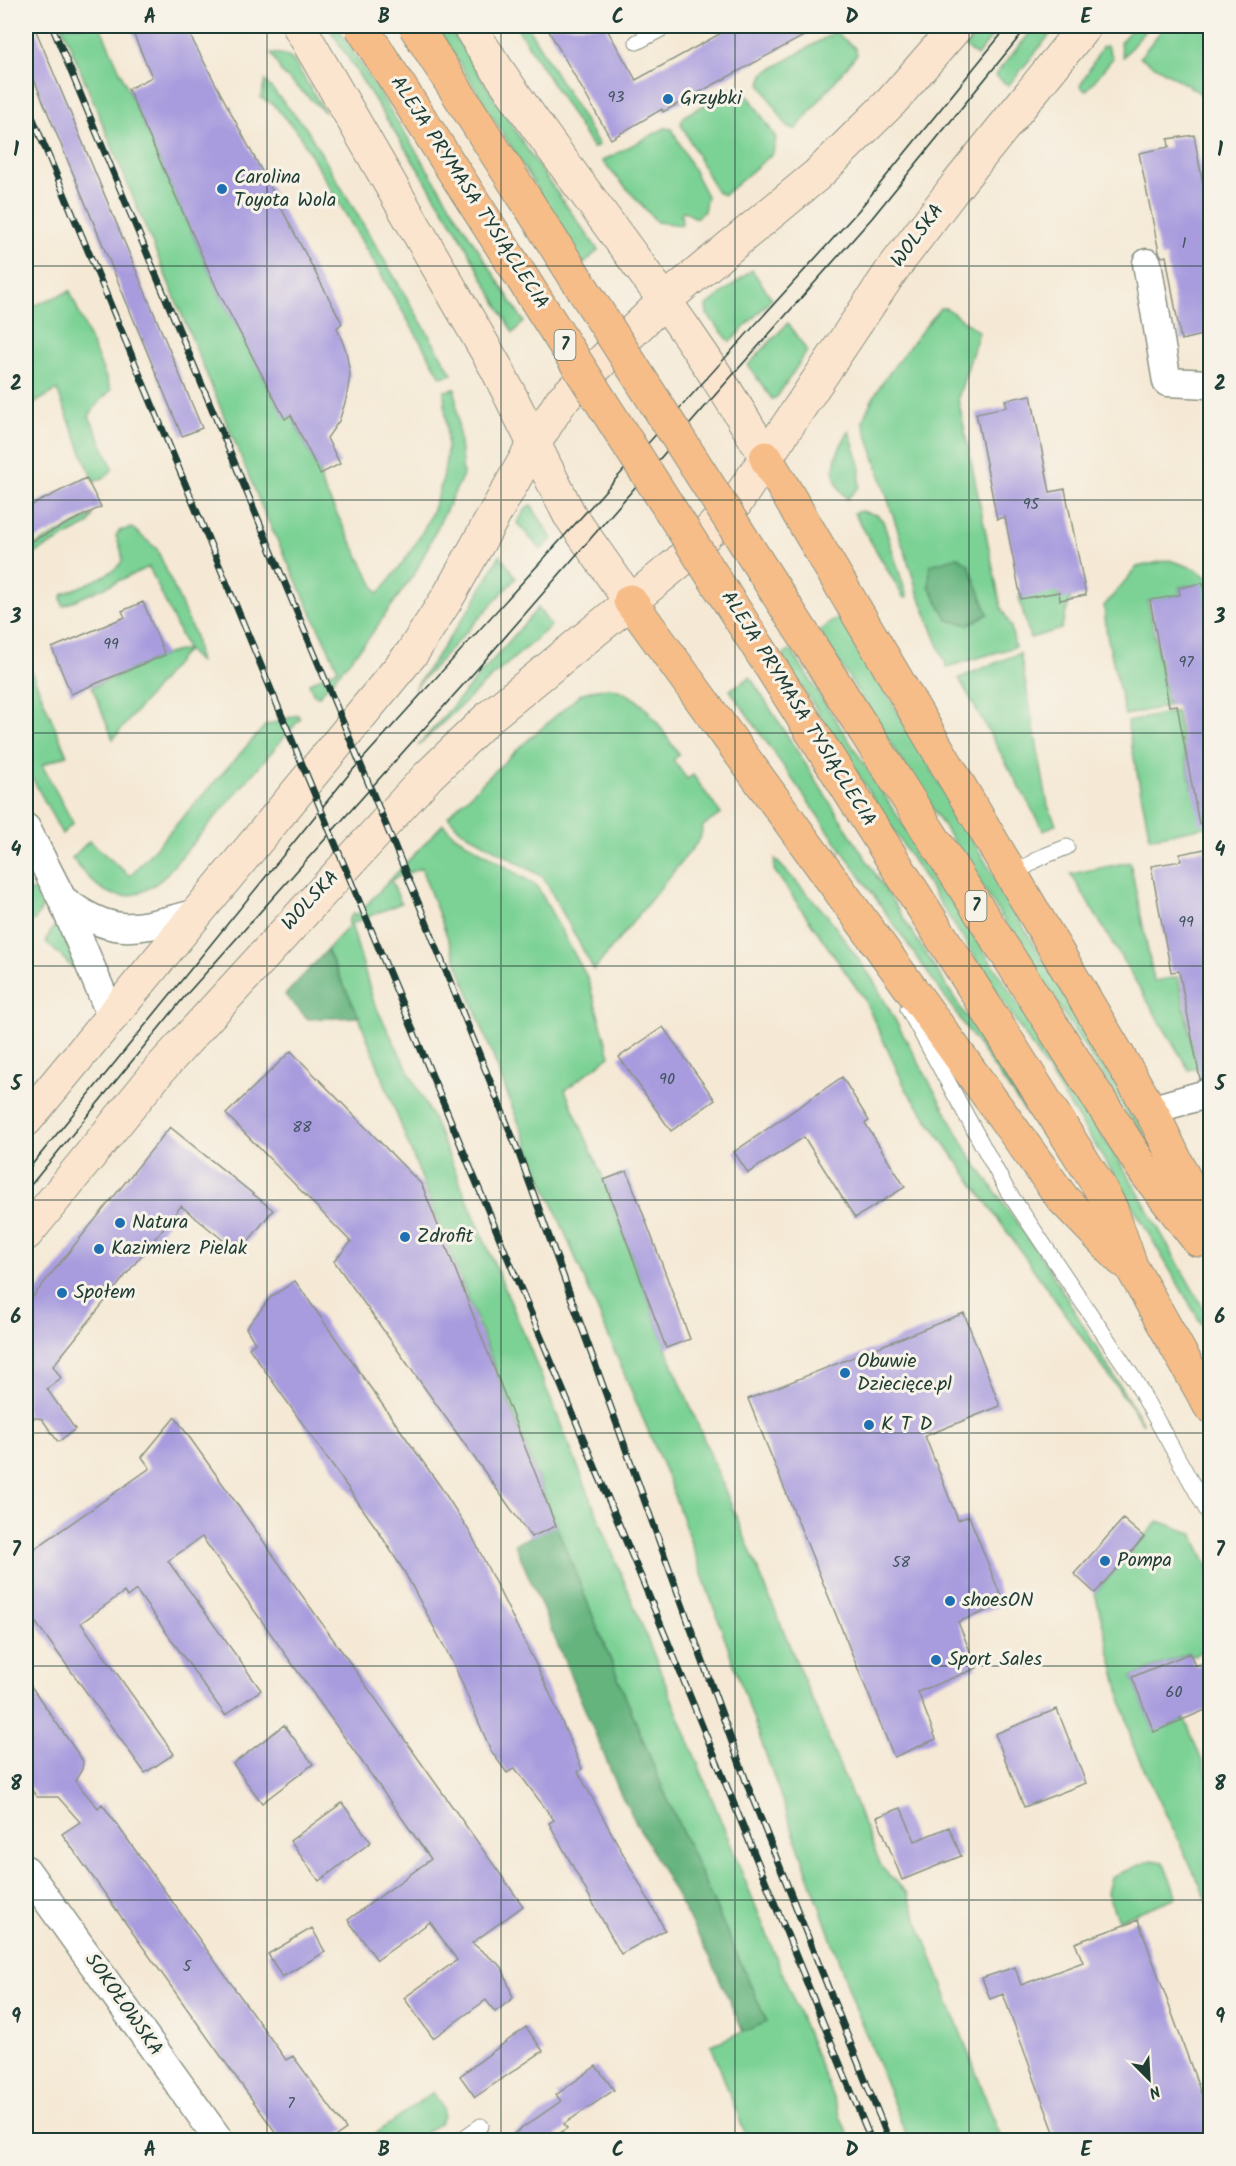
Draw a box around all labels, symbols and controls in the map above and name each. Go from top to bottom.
text: A [144,2,156,34]
text: B [378,2,390,34]
text: C [612,2,624,34]
text: D [845,2,859,34]
text: E [1080,2,1092,34]
street label: ALEJA PRYMASA TYSIĄCLECIA [381,70,557,316]
place label: Grzybki [680,83,743,115]
house number: 93 [608,85,624,110]
marker: Grzybki [661,92,675,106]
text: 1 [13,135,19,167]
text: 1 [1217,135,1223,167]
place label: Carolina Toyota Wola [234,162,336,217]
marker: Carolina Toyota Wola [215,182,229,196]
street label: WOLSKA [883,197,953,275]
house number: 1 [1181,231,1187,256]
road number: 7 [554,330,576,360]
text: 2 [10,369,22,401]
text: 2 [1214,369,1226,401]
house number: 95 [1023,492,1041,517]
street label: ALEJA PRYMASA TYSIĄCLECIA [712,585,884,833]
text: 3 [10,602,22,634]
text: 3 [1214,602,1226,634]
house number: 99 [103,632,119,657]
house number: 97 [1178,650,1194,675]
text: 4 [11,835,22,867]
text: 4 [1215,835,1226,867]
street label: WOLSKA [274,863,348,939]
road number: 7 [966,891,986,921]
house number: 99 [1178,910,1194,935]
house number: 90 [659,1067,675,1092]
text: 5 [10,1069,23,1101]
text: 5 [1214,1069,1227,1101]
house number: 88 [292,1115,312,1140]
place label: Natura [132,1207,188,1239]
marker: Natura [113,1216,127,1230]
place label: Zdrofit [417,1221,474,1253]
marker: Zdrofit [398,1230,412,1244]
place label: Kazimierz Pielak [111,1233,248,1265]
marker: Kazimierz Pielak [92,1242,106,1256]
place label: Społem [74,1277,135,1309]
marker: Społem [55,1286,69,1300]
text: 6 [11,1302,22,1334]
text: 6 [1215,1302,1226,1334]
place label: Obuwie Dziecięce.pl [857,1346,952,1401]
marker: Obuwie Dziecięce.pl [838,1366,852,1380]
place label: K T D [881,1409,933,1441]
marker: K T D [862,1418,876,1432]
text: 7 [11,1535,21,1567]
text: 7 [1215,1535,1225,1567]
place label: Pompa [1117,1545,1172,1577]
house number: 58 [892,1550,910,1575]
marker: Pompa [1098,1554,1112,1568]
place label: shoesON [962,1585,1034,1617]
marker: shoesON [943,1594,957,1608]
place label: Sport Sales [948,1644,1043,1676]
marker: Sport Sales [929,1653,943,1667]
house number: 60 [1166,1680,1182,1705]
text: 8 [10,1769,22,1801]
text: 8 [1214,1769,1226,1801]
street label: SOKOŁOWSKA [76,1947,170,2063]
house number: 5 [183,1954,193,1979]
text: 9 [11,2002,21,2034]
text: 9 [1215,2002,1225,2034]
north arrow [1119,2049,1179,2109]
text: N [1145,2078,1164,2105]
house number: 7 [287,2091,295,2116]
text: A [144,2135,156,2166]
text: B [378,2135,390,2166]
text: C [612,2135,624,2166]
text: D [845,2135,859,2166]
text: E [1080,2135,1092,2166]

